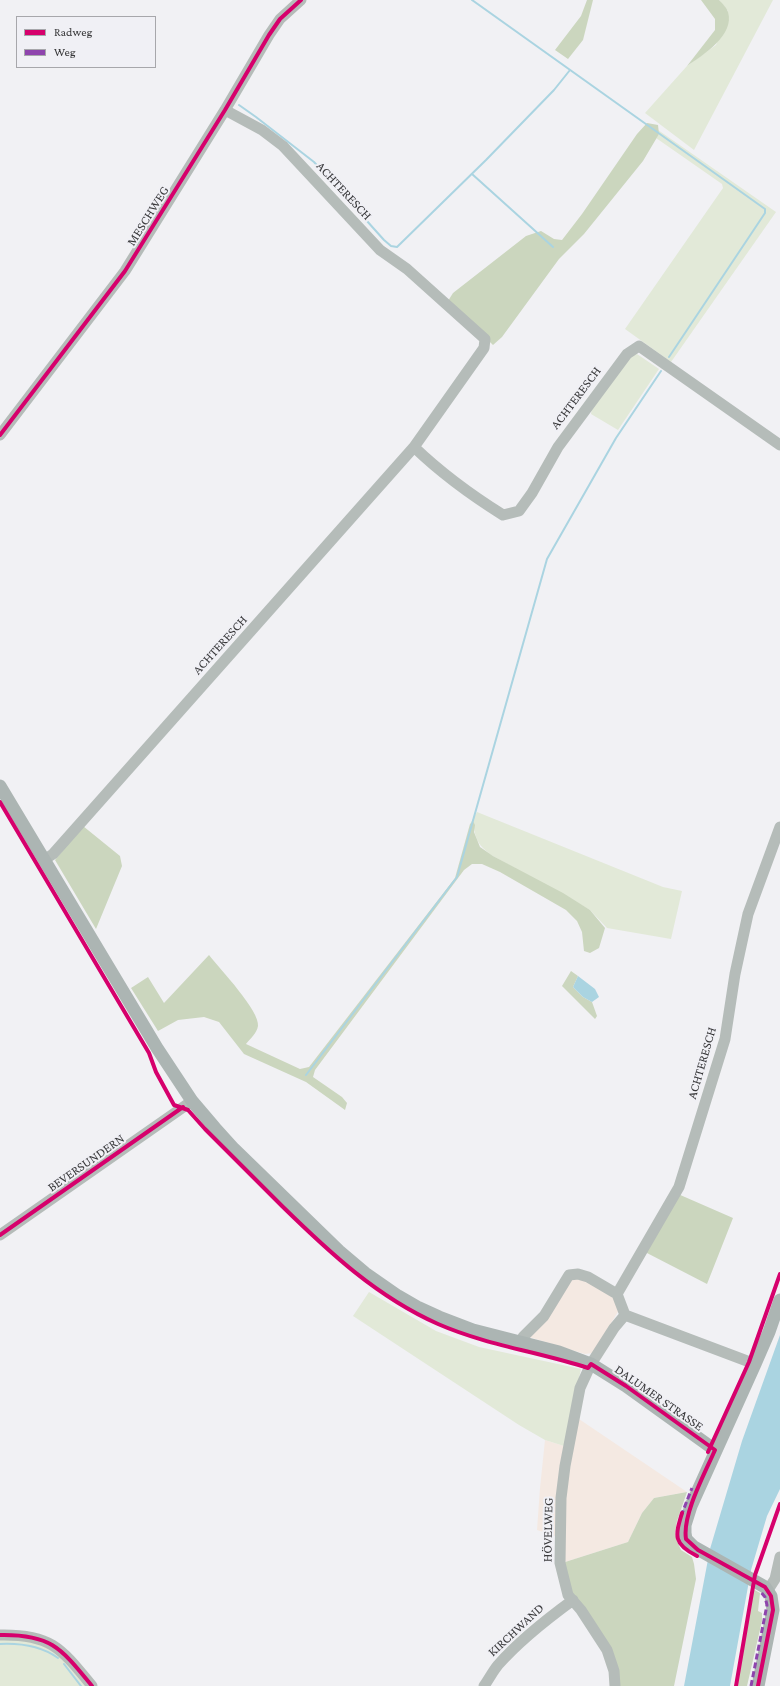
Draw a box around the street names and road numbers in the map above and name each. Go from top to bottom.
street label: ACHTERESCH [313,159,375,223]
street label: MESCHWEG [124,183,172,249]
street label: ACHTERESCH [547,364,605,432]
street label: ACHTERESCH [189,612,251,678]
street label: ACHTERESCH [684,1025,720,1101]
street label: BEVERSUNDERN [45,1131,127,1195]
street label: DALUMER STRASSE [612,1362,706,1434]
street label: HÖVELWEG [540,1498,556,1562]
street label: KIRCHWAND [485,1600,547,1660]

